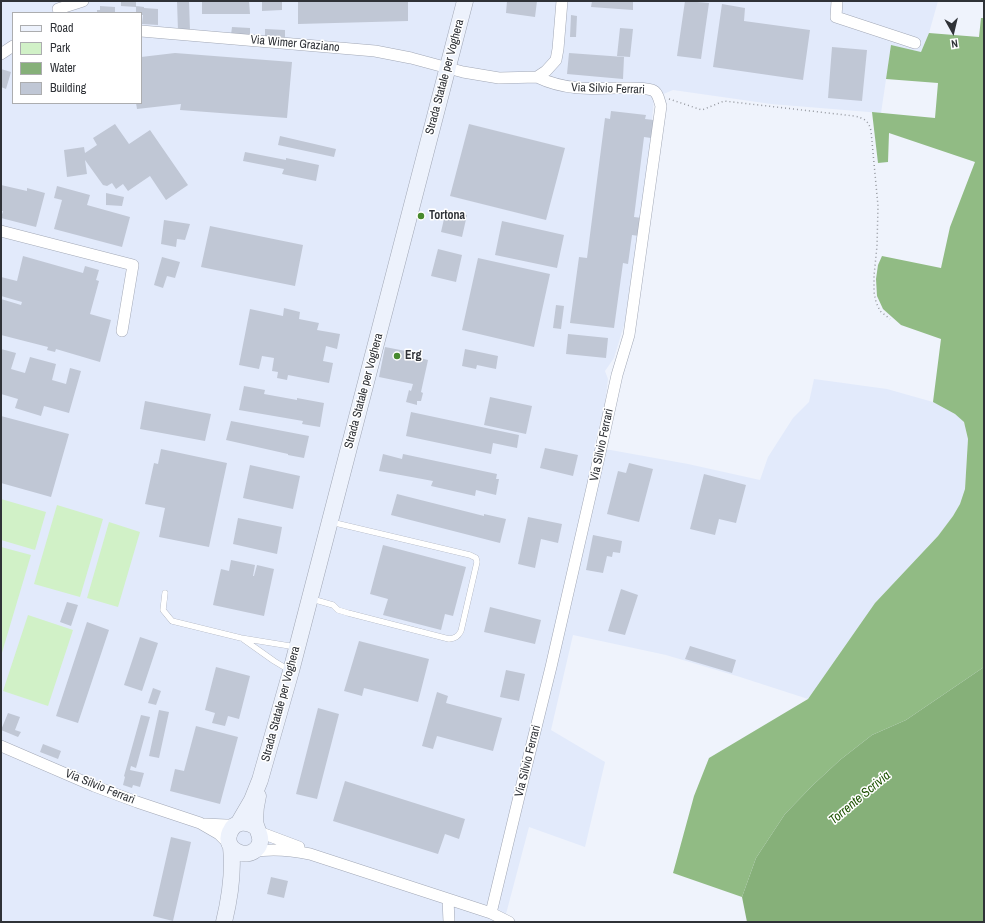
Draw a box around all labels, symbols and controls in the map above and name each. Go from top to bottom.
legend [12,12,142,104]
north arrow [933,12,973,52]
street label: Strada Statale per Voghera [423,18,467,136]
text: Road [50,20,74,36]
street label: Via Wimer Graziano [250,33,340,55]
text: N [950,36,959,51]
text: Park [50,40,70,56]
text: Water [50,60,76,76]
text: Building [50,80,86,96]
street label: Via Silvio Ferrari [571,81,645,97]
place label: Tortona [429,209,465,223]
marker: Tortona [416,211,426,221]
street label: Strada Statale per Voghera [342,332,386,450]
place label: Erg [405,349,421,363]
marker: Erg [392,351,402,361]
street label: Via Silvio Ferrari [587,407,617,483]
street label: Strada Statale per Voghera [259,645,303,763]
street label: Via Silvio Ferrari [512,723,544,799]
street label: Via Silvio Ferrari [63,767,137,807]
water label: Torrente Scrivia [826,768,894,828]

